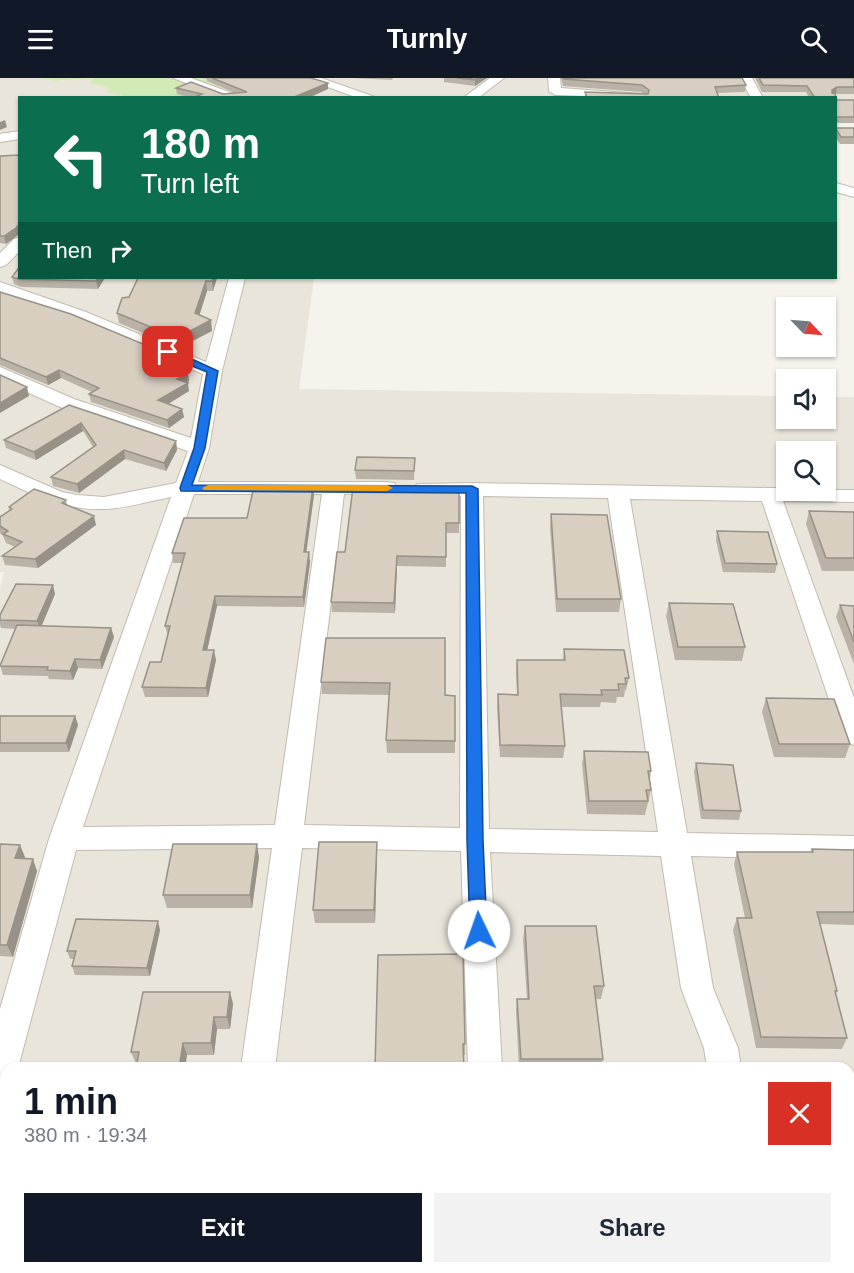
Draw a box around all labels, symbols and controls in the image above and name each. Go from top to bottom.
icon: menu [24,23,57,56]
icon: search [797,23,830,56]
text: Turnly [387,24,467,54]
icon: left [42,120,120,198]
text: 180 m [141,120,260,167]
text: Turn left [141,169,239,199]
icon: right [104,234,137,267]
text: Then [42,238,92,263]
north arrow [776,297,836,357]
map controls [776,297,836,501]
pin [142,326,193,377]
icon: arrive [151,335,184,368]
button: sound [776,369,836,429]
button: search [776,441,836,501]
position arrow [447,899,511,963]
text: 1 min [24,1081,118,1122]
button: close [768,1082,831,1145]
text: 380 m · 19:34 [24,1124,147,1146]
button: Exit [24,1193,422,1262]
button: Share [434,1193,831,1262]

